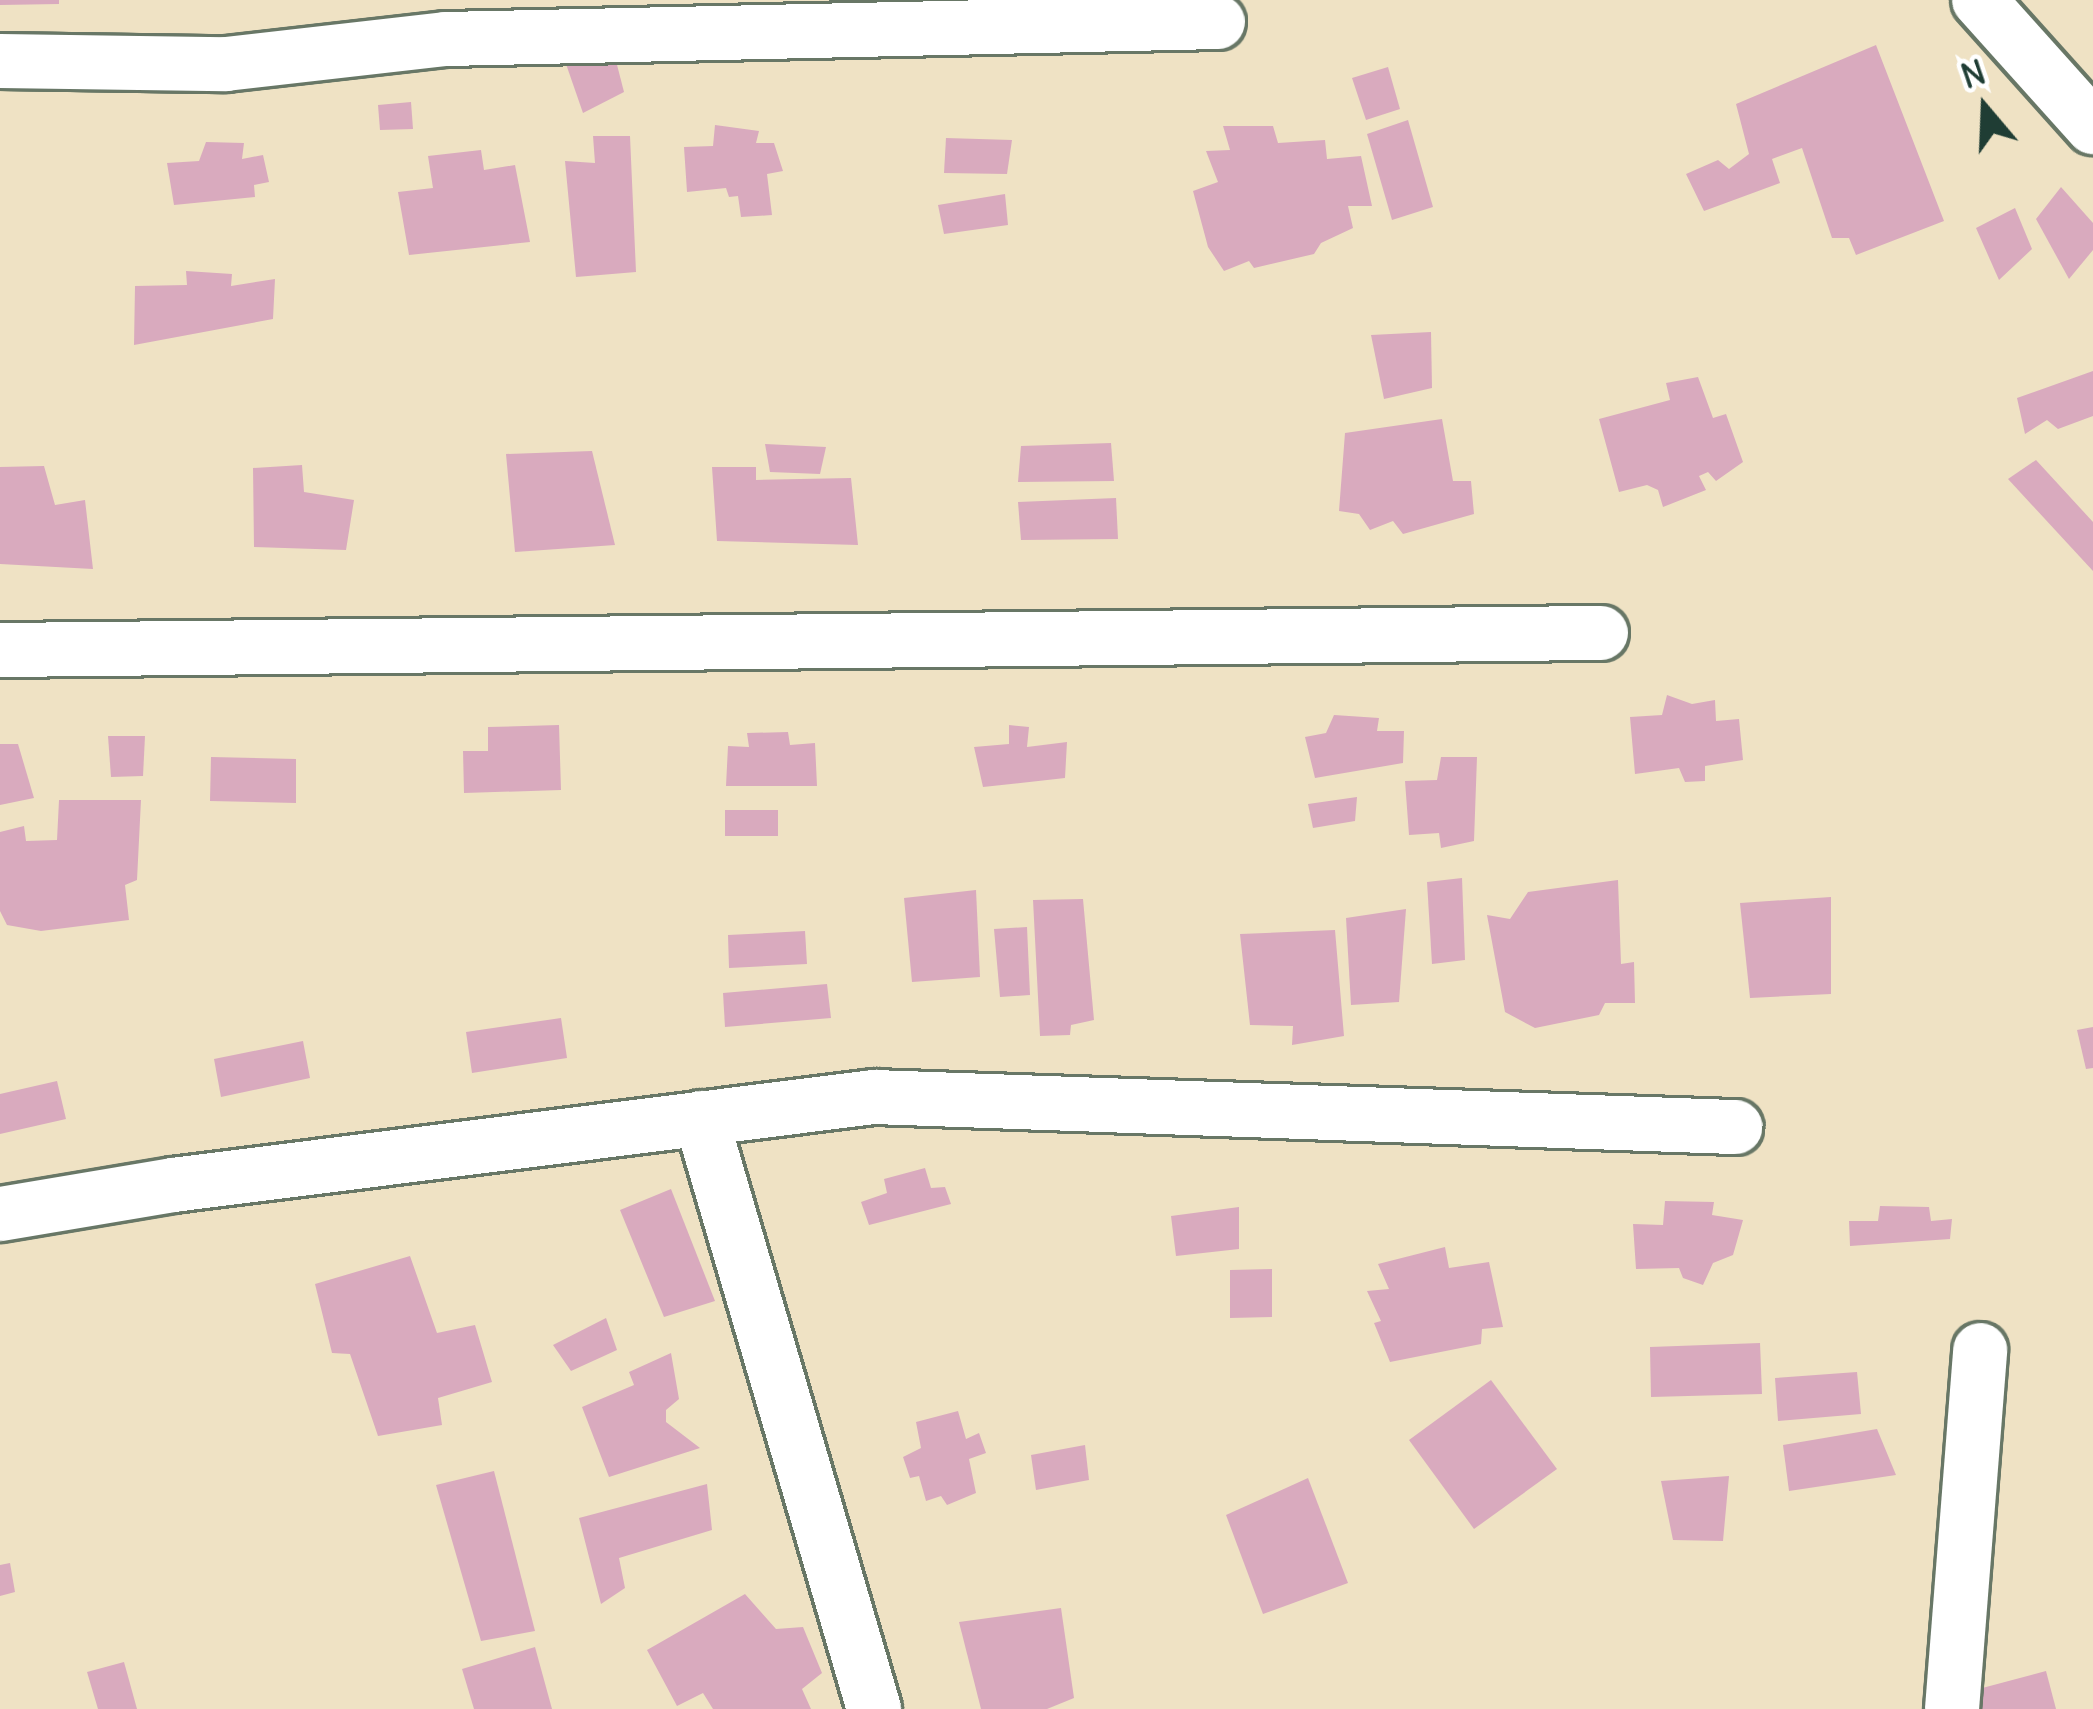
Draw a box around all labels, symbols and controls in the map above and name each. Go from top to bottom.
north arrow [1925,48,2045,168]
text: N [1956,50,1991,98]

